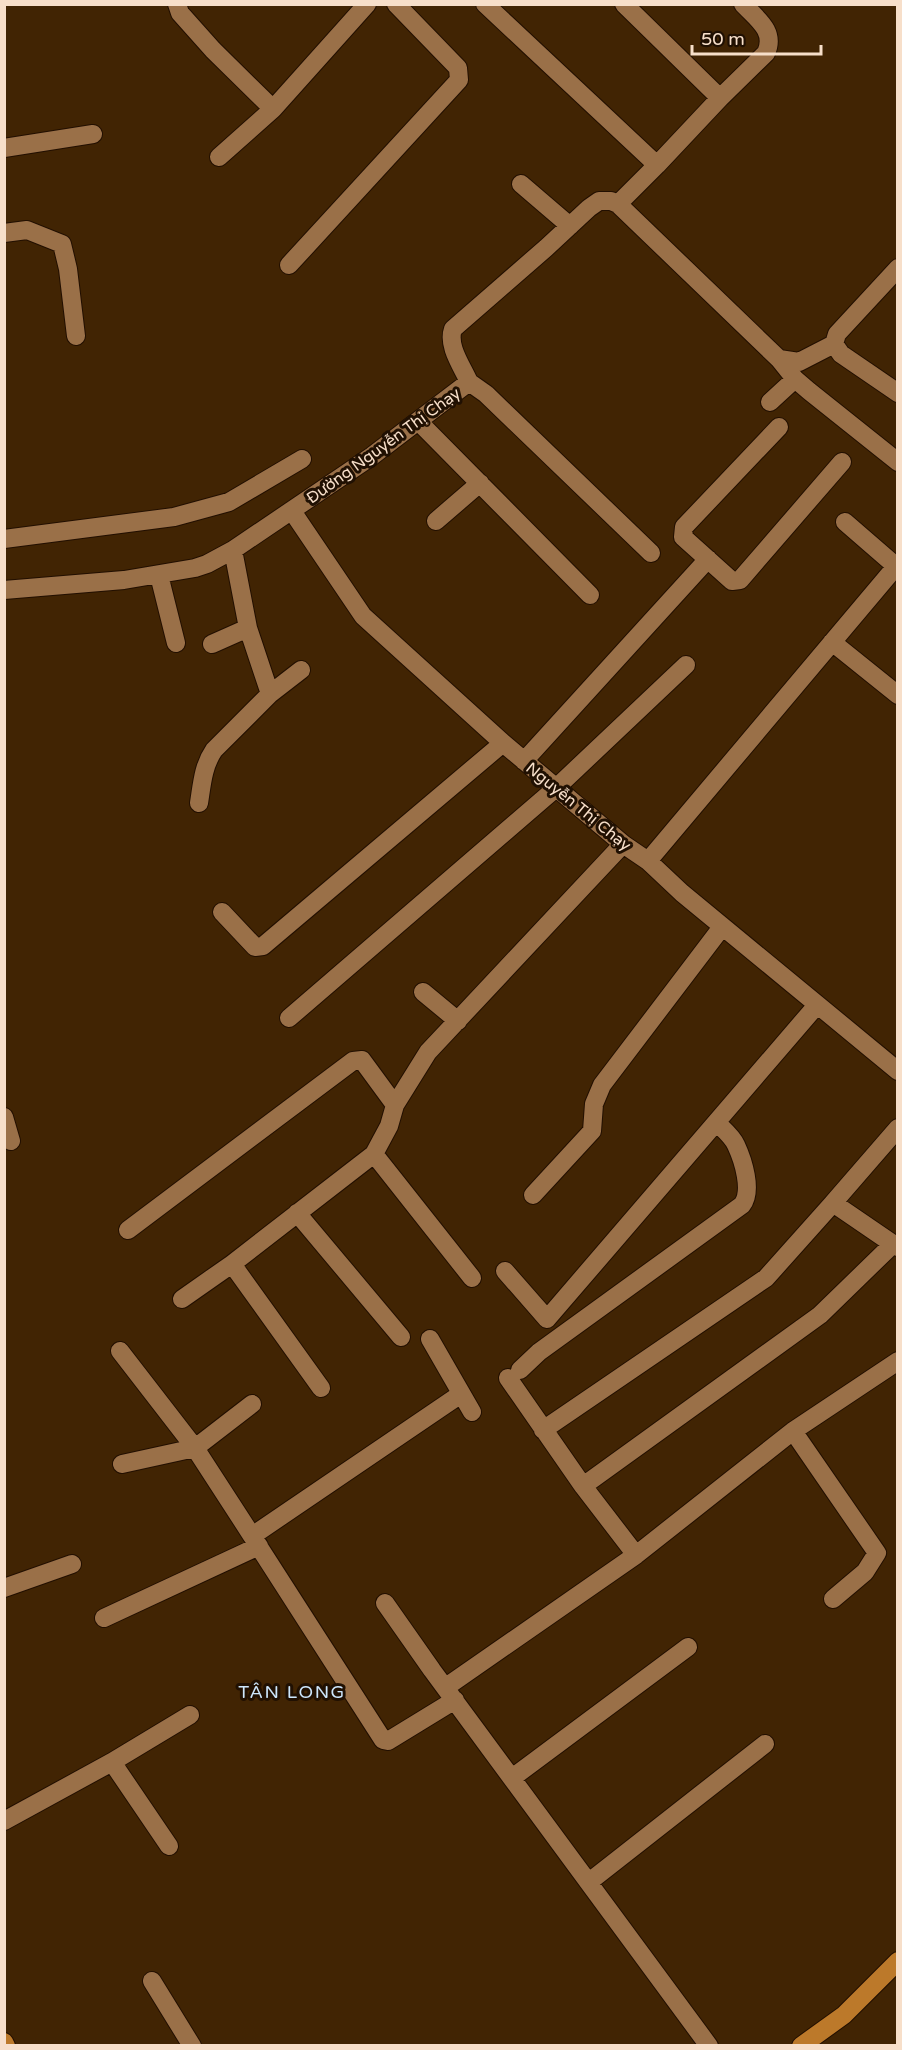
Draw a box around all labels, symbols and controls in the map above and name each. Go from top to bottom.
scale bar [692,18,821,56]
text: 50 m [701,28,745,50]
street label: Đường Nguyễn Thị Chạy [303,383,465,508]
street label: Nguyễn Thị Chạy [522,758,635,856]
district label: TÂN LONG [238,1681,346,1703]

